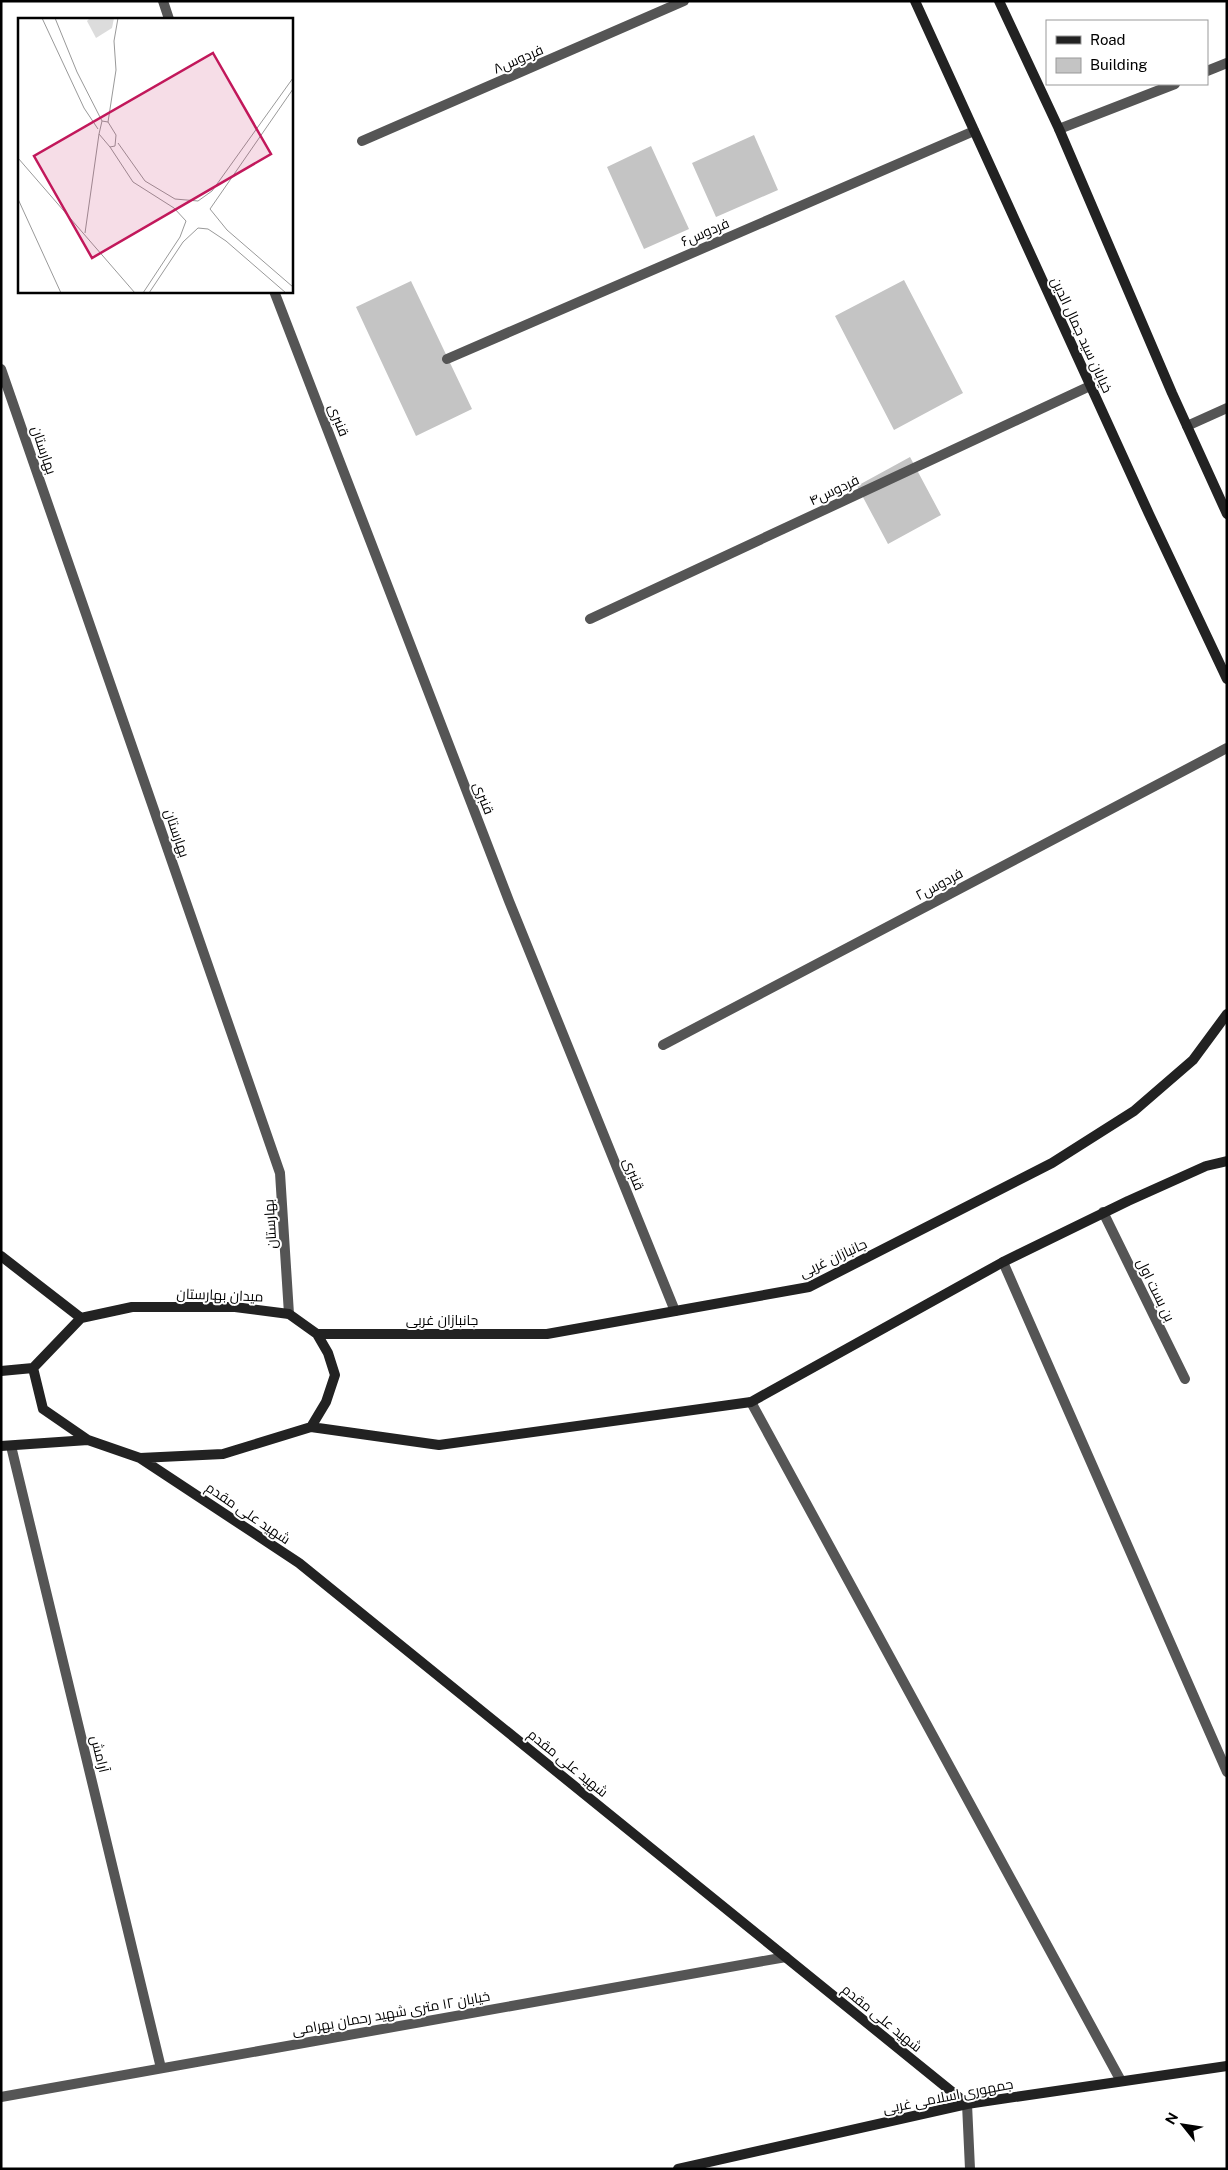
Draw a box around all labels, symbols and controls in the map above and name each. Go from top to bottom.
inset map [18,18,292,292]
legend [1046,20,1208,85]
text: Road [1090,31,1126,48]
street label: فردوس۸ [491,41,545,77]
text: Building [1090,56,1148,73]
street label: فردوس۶ [679,215,731,249]
street label: خیابان سید جمال الدین [1047,275,1116,396]
street label: قنبری [326,402,352,438]
street label: بهارستان [28,424,60,476]
street label: فردوس۴ [806,471,862,509]
street label: قنبری [471,780,497,816]
street label: بهارستان [161,807,193,859]
street label: فردوس۲ [913,865,965,903]
street label: قنبری [620,1155,648,1193]
street label: بهارستان [260,1199,280,1249]
street label: جانبازان غربی [797,1235,869,1281]
street label: بن بست اول [1133,1256,1178,1325]
street label: میدان بهارستان [176,1285,264,1305]
street label: جانبازان غربی [406,1312,478,1328]
street label: شهید علی مقدم [202,1479,293,1549]
street label: شهید علی مقدم [523,1726,611,1802]
street label: آرامش [88,1734,112,1774]
street label: شهید علی مقدم [837,1981,925,2057]
street label: خیابان ۱۲ متری شهید رحمان بهرامی [291,1988,491,2038]
street label: جمهوری اسلامی غربی [882,2076,1014,2116]
north arrow [1158,2100,1208,2150]
text: N [1162,2110,1181,2127]

